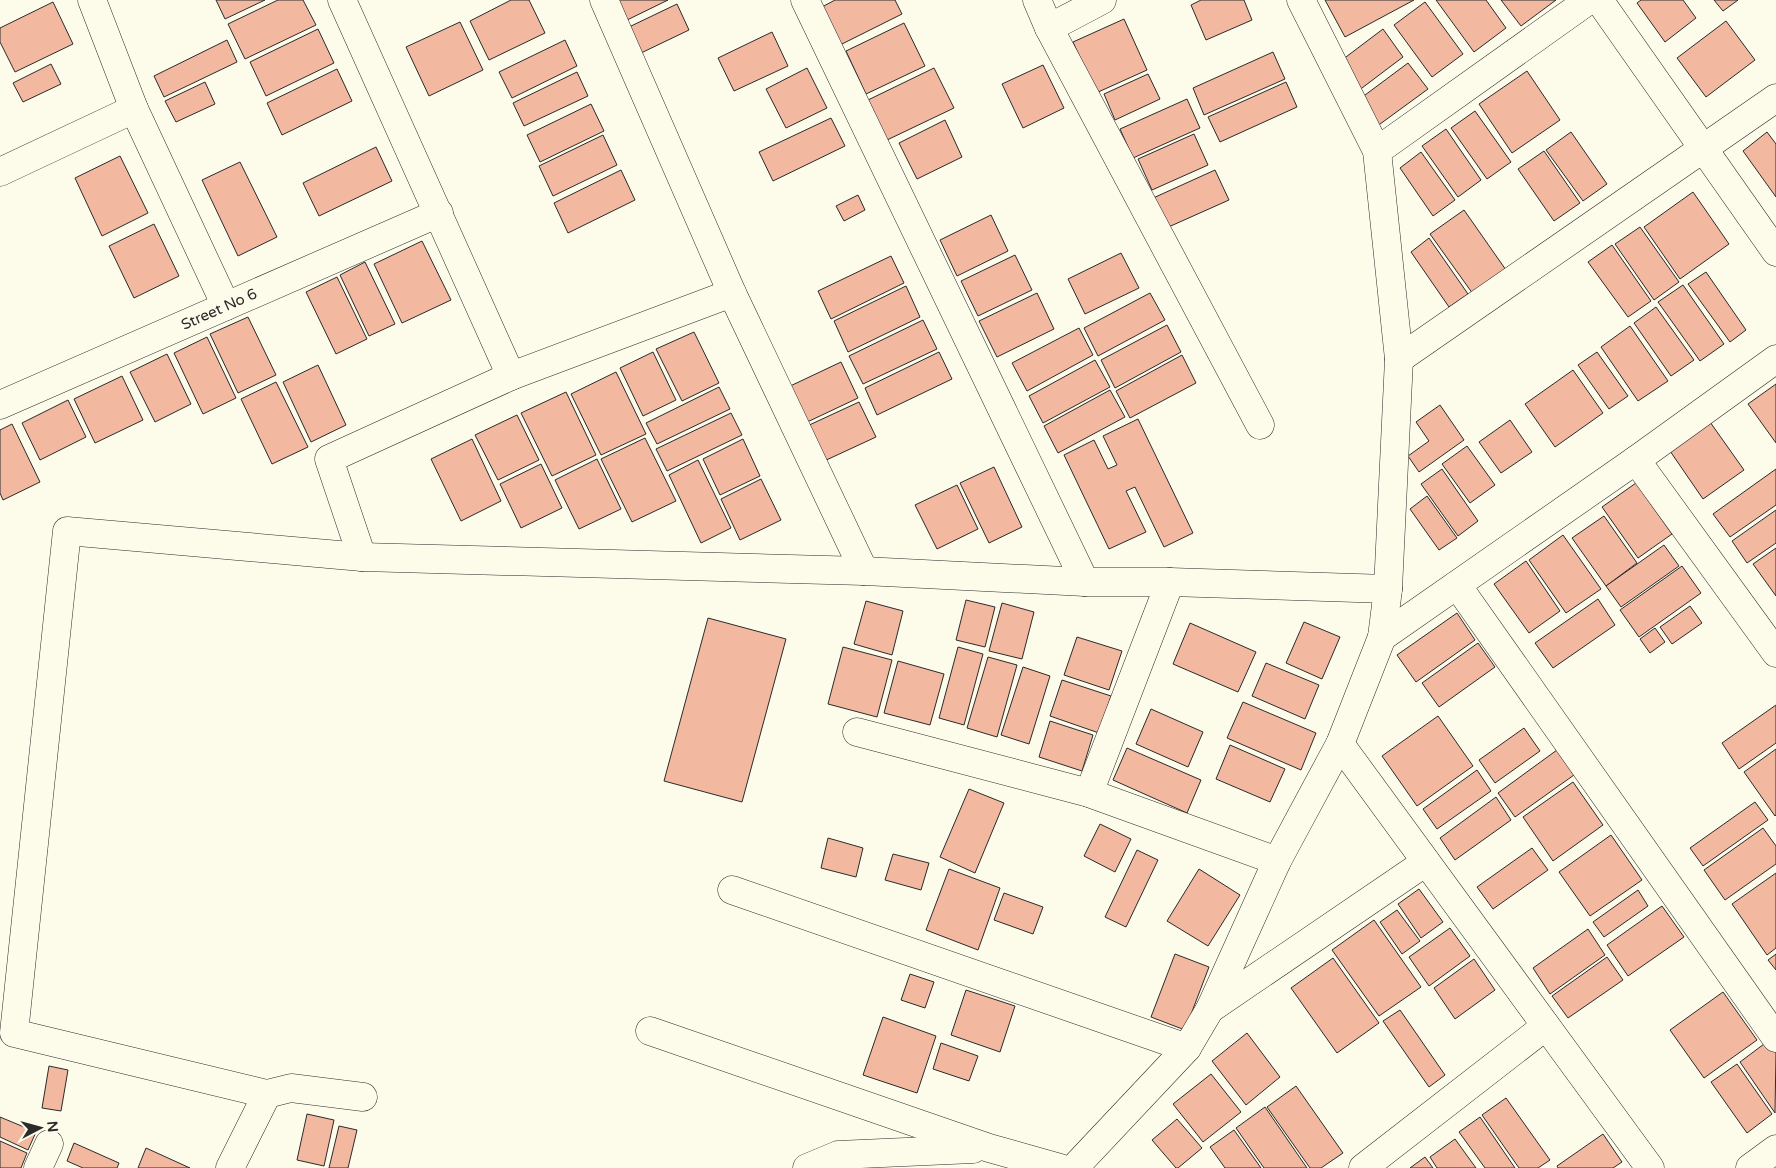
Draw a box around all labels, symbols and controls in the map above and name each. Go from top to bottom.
street label: Street No 6 [178,284,260,334]
north arrow [15,1103,65,1153]
text: N [43,1120,61,1133]

